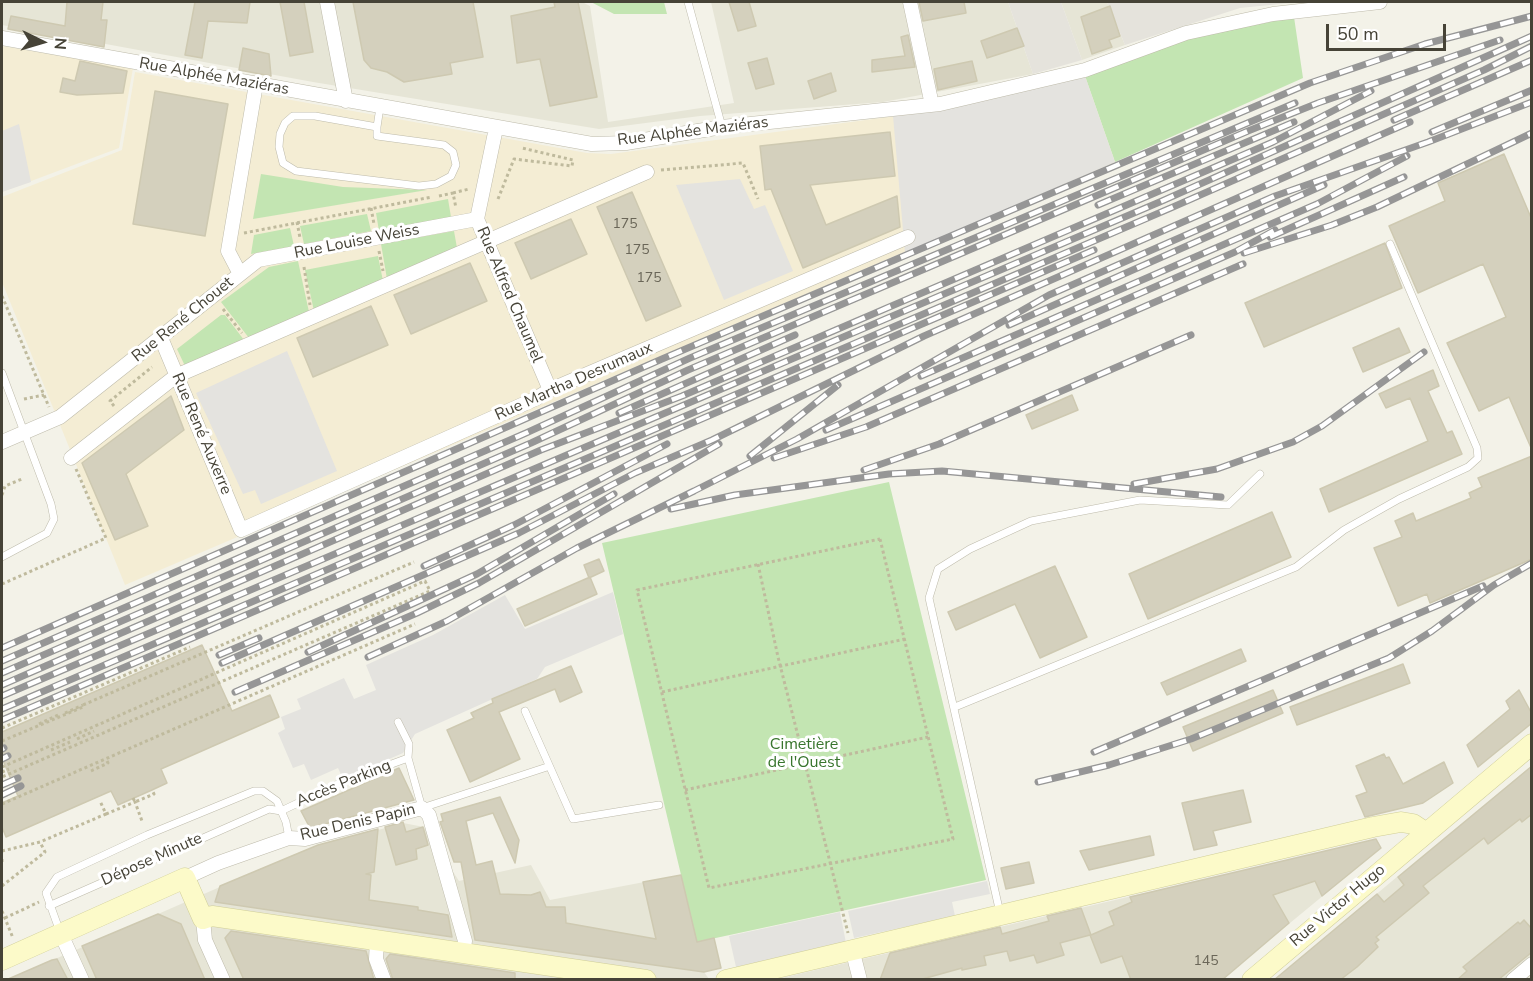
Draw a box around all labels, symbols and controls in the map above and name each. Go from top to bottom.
north arrow [12,12,72,72]
scale bar [1329,12,1449,50]
text: 50 m [1337,22,1379,46]
text: N [48,37,71,50]
street label: Rue Alphée Maziéras [138,54,290,100]
street label: Rue Alphée Maziéras [616,113,770,151]
house number: 175 [612,217,638,233]
street label: Rue Louise Weiss [293,220,421,264]
street label: Rue Alfred Chaumel [472,224,546,366]
house number: 175 [624,243,650,259]
house number: 175 [636,271,662,287]
street label: Rue René Chouet [128,273,238,367]
street label: Rue Martha Desrumaux [492,339,656,425]
street label: Rue René Auxerre [167,370,235,498]
park label: Cimetière de l'Ouest [768,735,840,773]
street label: Accès Parking [294,756,394,812]
street label: Rue Denis Papin [299,800,417,846]
street label: Dépose Minute [99,829,205,891]
street label: Rue Victor Hugo [1287,861,1389,951]
house number: 145 [1193,954,1219,970]

